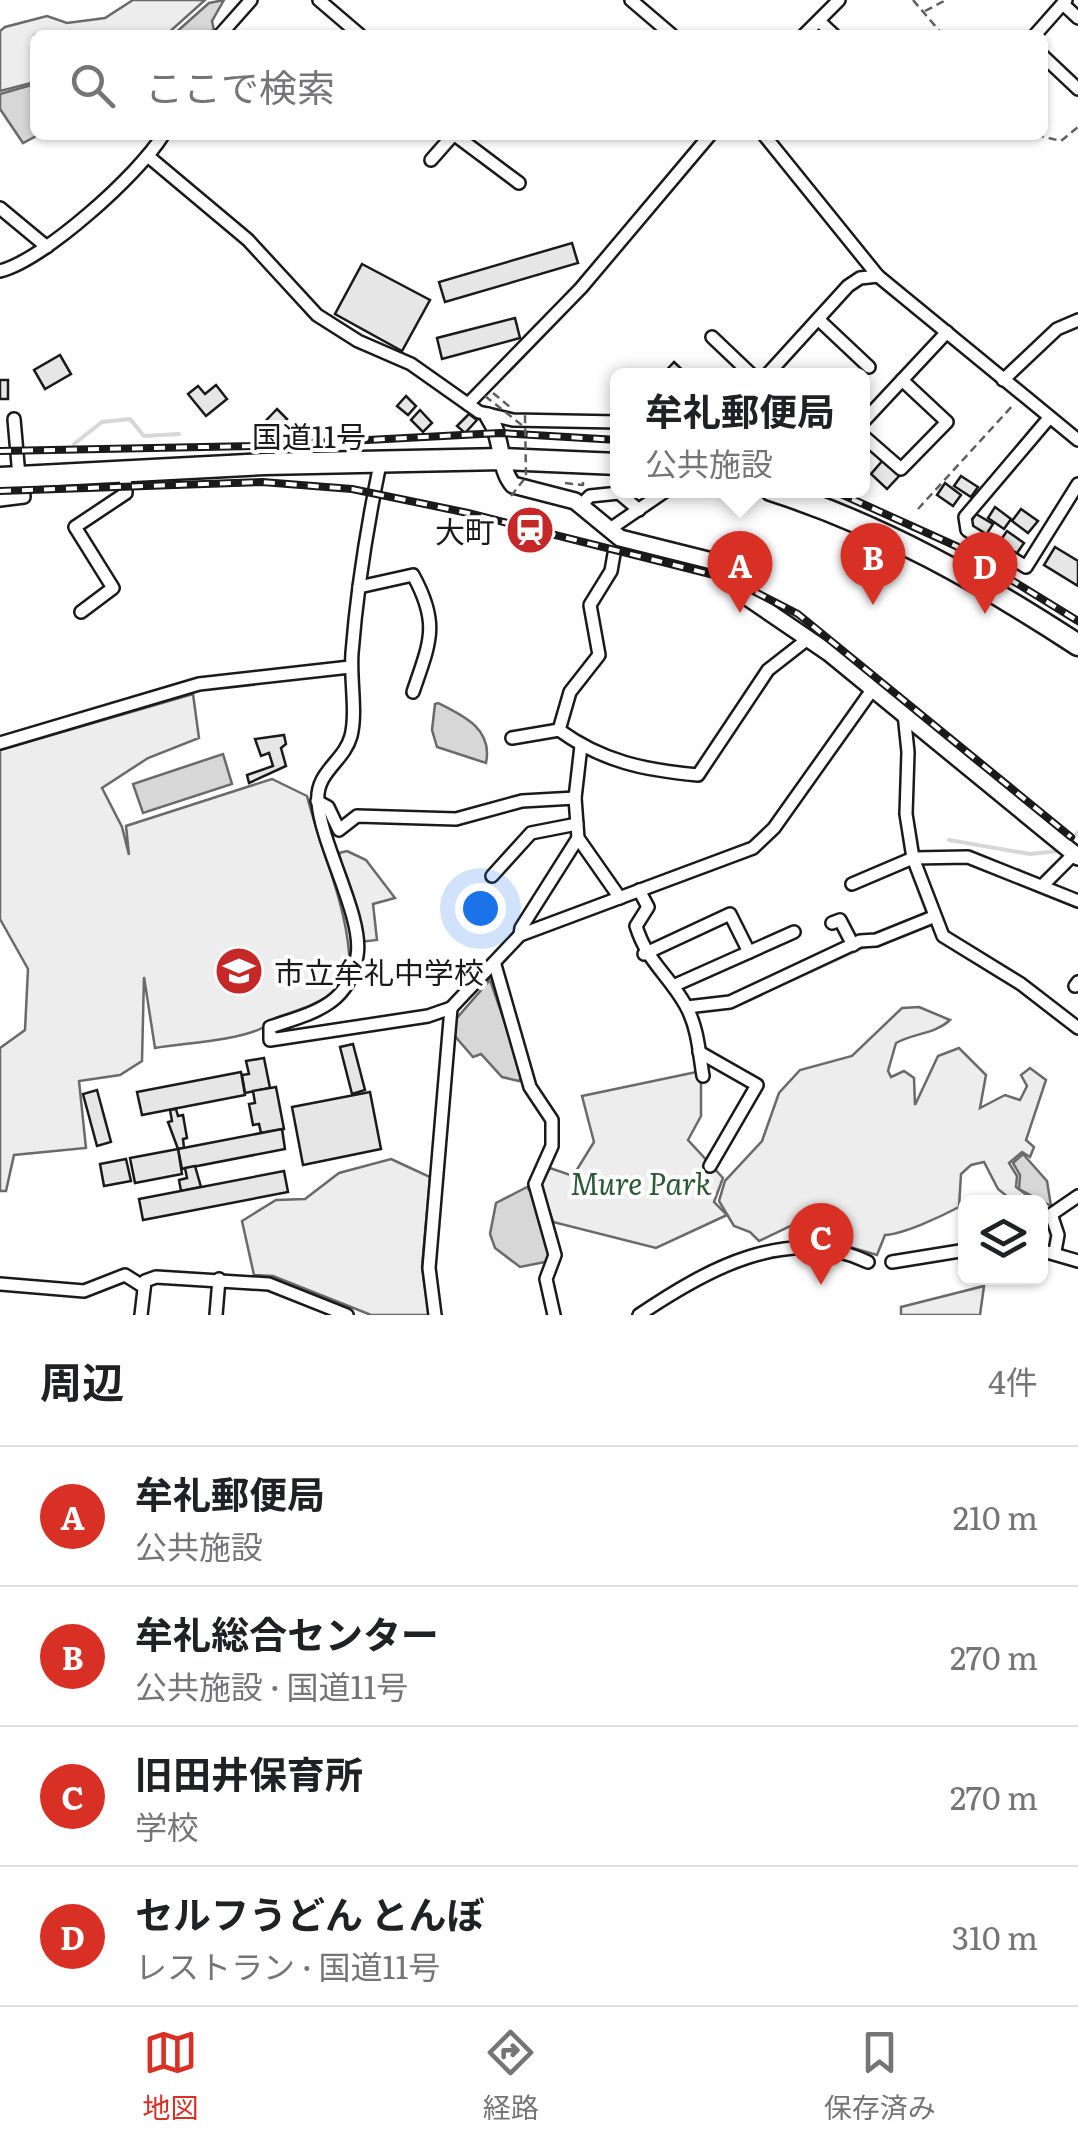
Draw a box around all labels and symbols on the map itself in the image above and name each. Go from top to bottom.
street label: 国道11号 [252,413,366,457]
station icon: 大町 [504,504,556,556]
place label: 大町 [435,508,495,552]
pin: B [840,522,906,605]
pin: A [708,530,772,613]
pin: D [952,532,1018,614]
your location [455,883,506,934]
school or university icon: 市立牟礼中学校 [213,945,265,997]
place label: 市立牟礼中学校 [274,949,484,993]
park label: Mure Park [570,1160,712,1204]
pin: C [788,1202,854,1285]

